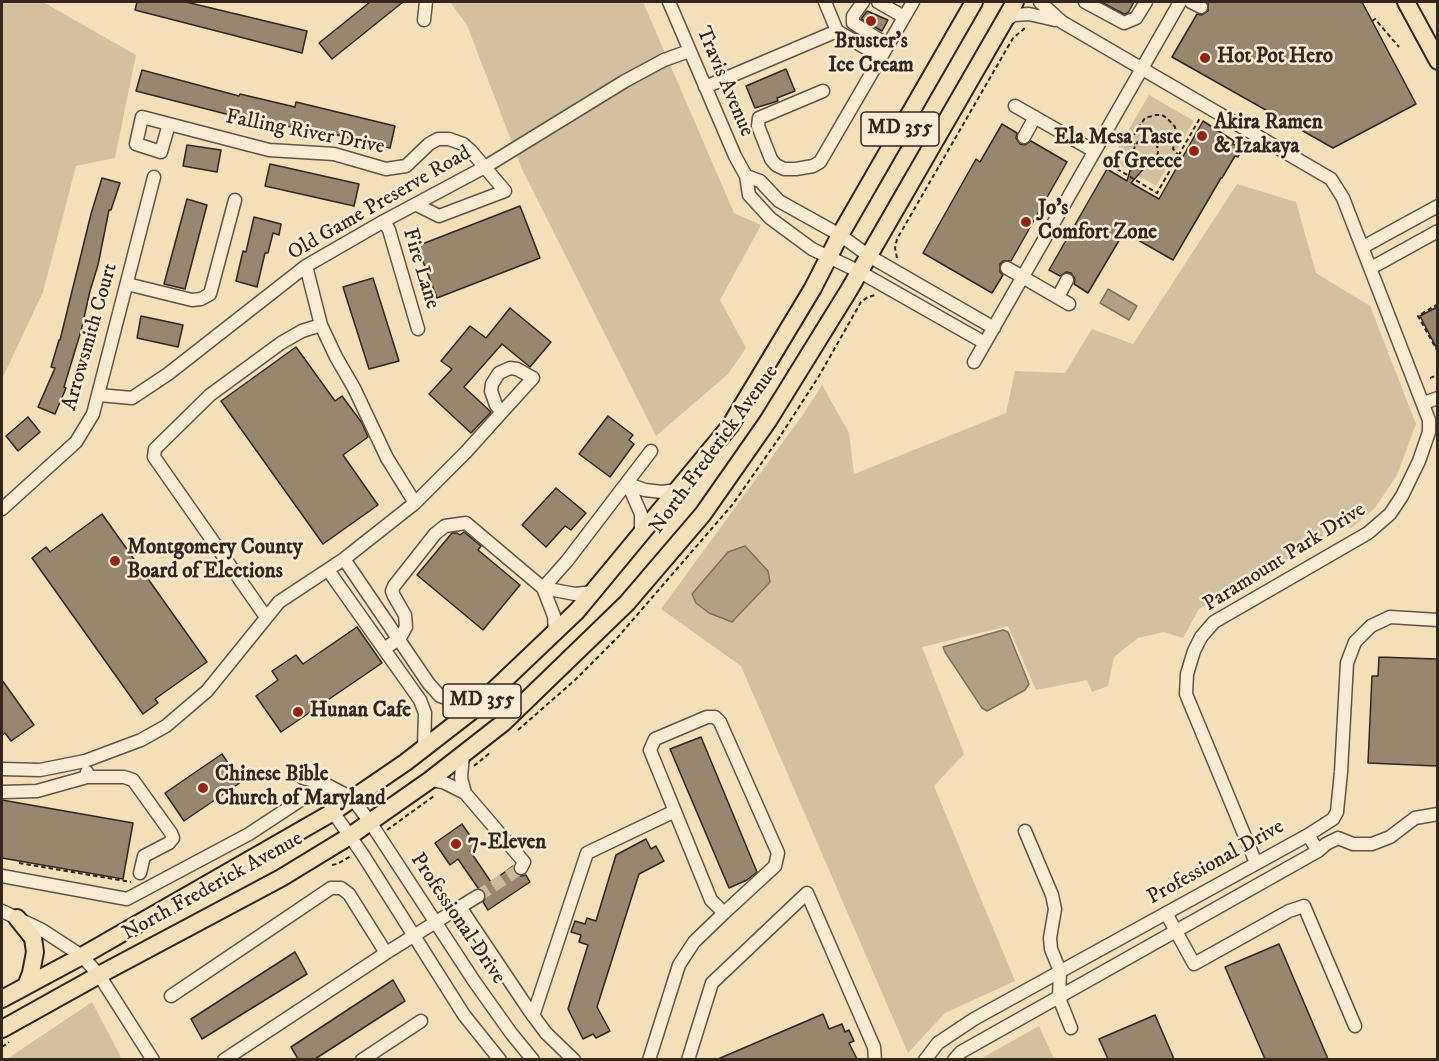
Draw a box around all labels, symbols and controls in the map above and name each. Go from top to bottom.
marker: Bruster's Ice Cream [864,14,878,28]
street label: Travis Avenue [690,23,758,141]
place label: Bruster's Ice Cream [828,30,914,80]
place label: Hot Pot Hero [1217,45,1333,71]
marker: Hot Pot Hero [1198,51,1212,65]
street label: Falling River Drive [223,105,387,161]
place label: Akira Ramen & Izakaya [1214,111,1323,161]
road number: MD 355 [861,112,939,146]
place label: Ela Mesa Taste of Greece [1054,126,1182,176]
marker: Akira Ramen & Izakaya [1195,129,1209,143]
street label: Old Game Preserve Road [284,141,476,267]
marker: Ela Mesa Taste of Greece [1187,144,1201,158]
place label: Jo's Comfort Zone [1038,197,1157,247]
marker: Jo's Comfort Zone [1019,215,1033,229]
street label: Fire Lane [396,226,444,312]
street label: Arrowsmith Court [58,261,124,413]
street label: North Frederick Avenue [645,361,785,539]
street label: Paramount Park Drive [1199,498,1371,618]
place label: Montgomery County Board of Elections [127,536,303,586]
marker: Montgomery County Board of Elections [108,554,122,568]
road number: MD 355 [443,684,521,718]
place label: Hunan Cafe [310,699,411,725]
marker: Hunan Cafe [291,705,305,719]
place label: Chinese Bible Church of Maryland [215,763,386,813]
marker: Chinese Bible Church of Maryland [196,781,210,795]
street label: Professional Drive [1143,815,1289,911]
street label: North Frederick Avenue [118,827,308,947]
place label: 7-Eleven [468,831,546,857]
marker: 7-Eleven [449,837,463,851]
street label: Professional Drive [404,849,510,989]

